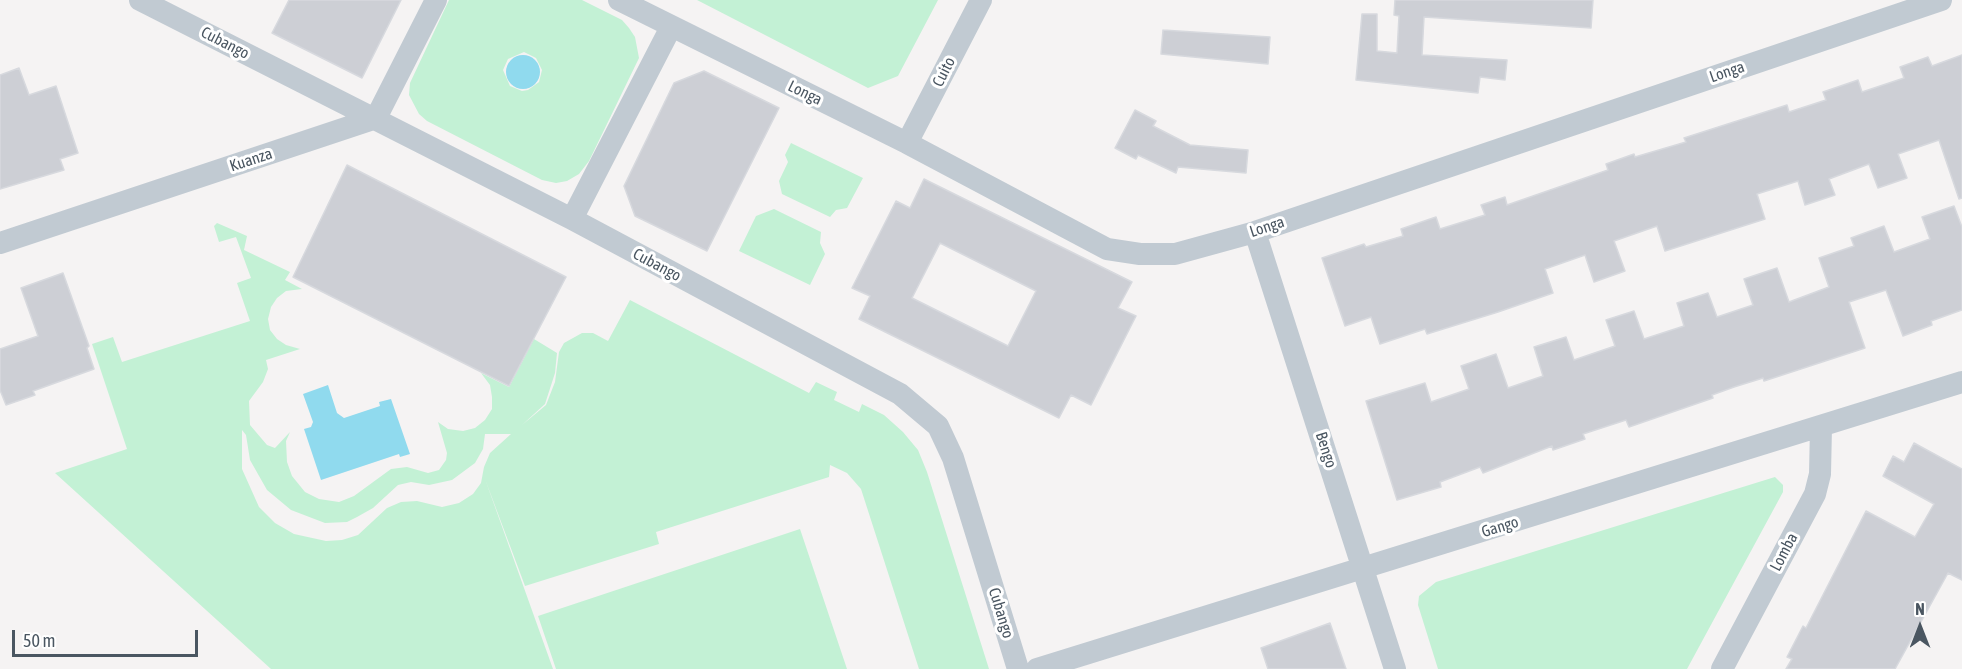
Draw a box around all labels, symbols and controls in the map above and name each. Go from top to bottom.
street label: Cubango [198,23,252,63]
street label: Cuito [929,54,959,90]
street label: Longa [1707,57,1747,87]
street label: Longa [785,77,825,109]
street label: Kuanza [227,144,275,176]
street label: Longa [1247,212,1287,242]
street label: Cubango [630,244,684,286]
street label: Bengo [1311,430,1341,470]
street label: Gango [1479,512,1521,542]
street label: Lomba [1766,530,1802,574]
street label: Cubango [984,585,1018,641]
north arrow [1890,597,1950,657]
text: N [1915,600,1925,618]
scale bar [15,618,201,656]
text: 50 m [23,630,55,651]

